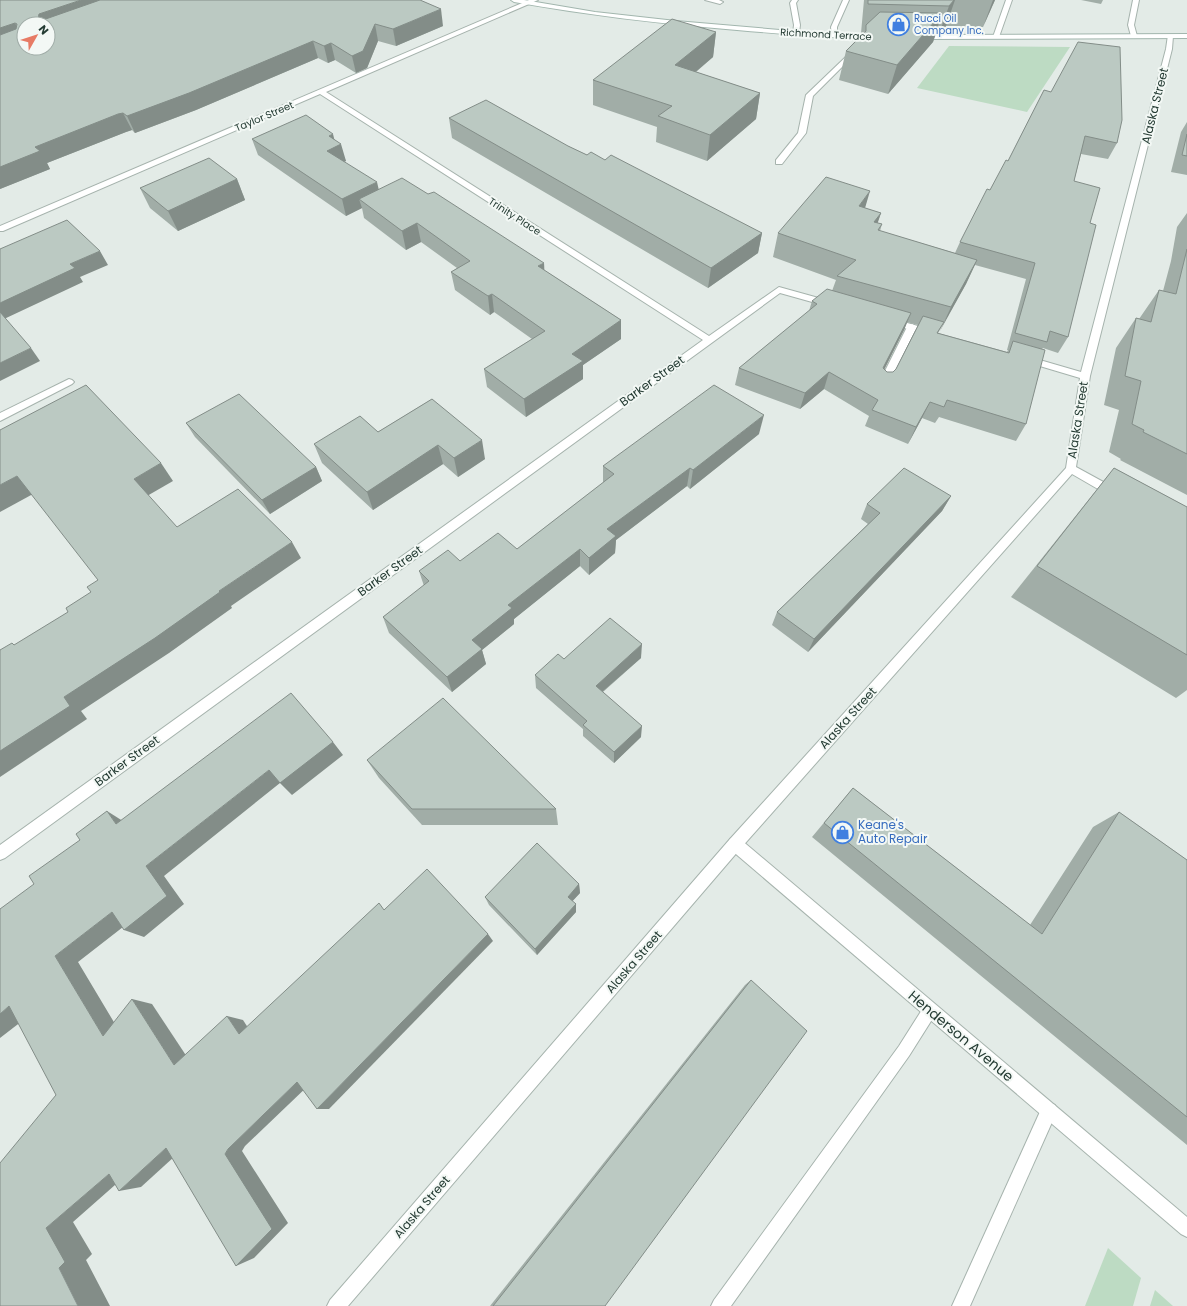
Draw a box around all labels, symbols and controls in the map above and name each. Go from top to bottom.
shop icon: Rucci Oil Company Inc. [886,11,912,37]
place label: Rucci Oil Company Inc. [914,11,984,38]
north arrow [16,16,56,56]
text: N [35,21,53,38]
street label: Richmond Terrace [780,25,872,44]
street label: Alaska Street [1137,66,1172,146]
street label: Taylor Street [233,97,296,136]
street label: Trinity Place [486,194,544,239]
street label: Barker Street [616,351,688,410]
street label: Alaska Street [1063,380,1092,460]
street label: Barker Street [354,541,426,600]
street label: Alaska Street [815,683,880,752]
street label: Barker Street [91,731,163,790]
place label: Keane's Auto Repair [858,816,928,847]
shop icon: Keane's Auto Repair [830,819,856,845]
street label: Alaska Street [602,927,666,997]
street label: Henderson Avenue [904,986,1018,1086]
street label: Alaska Street [390,1172,454,1242]

